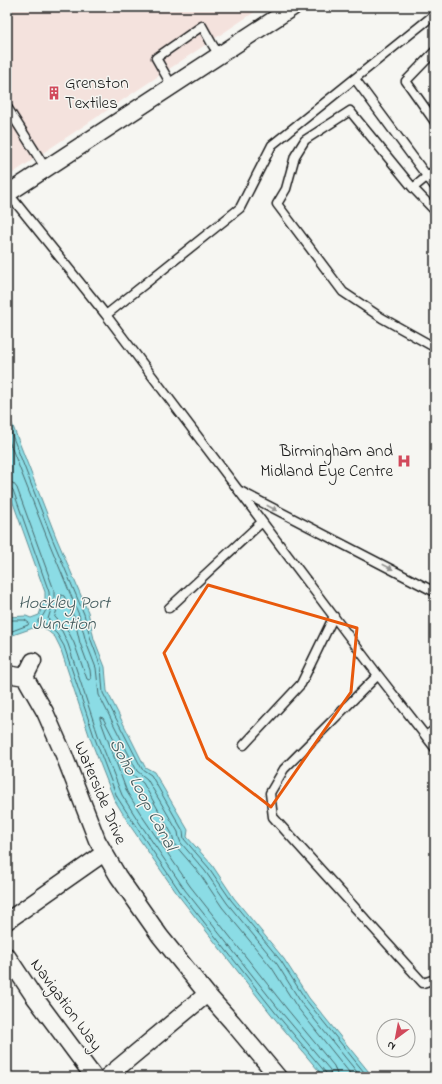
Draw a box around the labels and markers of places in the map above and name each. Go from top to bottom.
place label: Grenston Textiles [65,71,129,116]
building icon: Grenston Textiles [46,85,62,101]
place label: Birmingham and Midland Eye Centre [260,439,393,485]
hospital icon: Birmingham and Midland Eye Centre [396,453,412,469]

